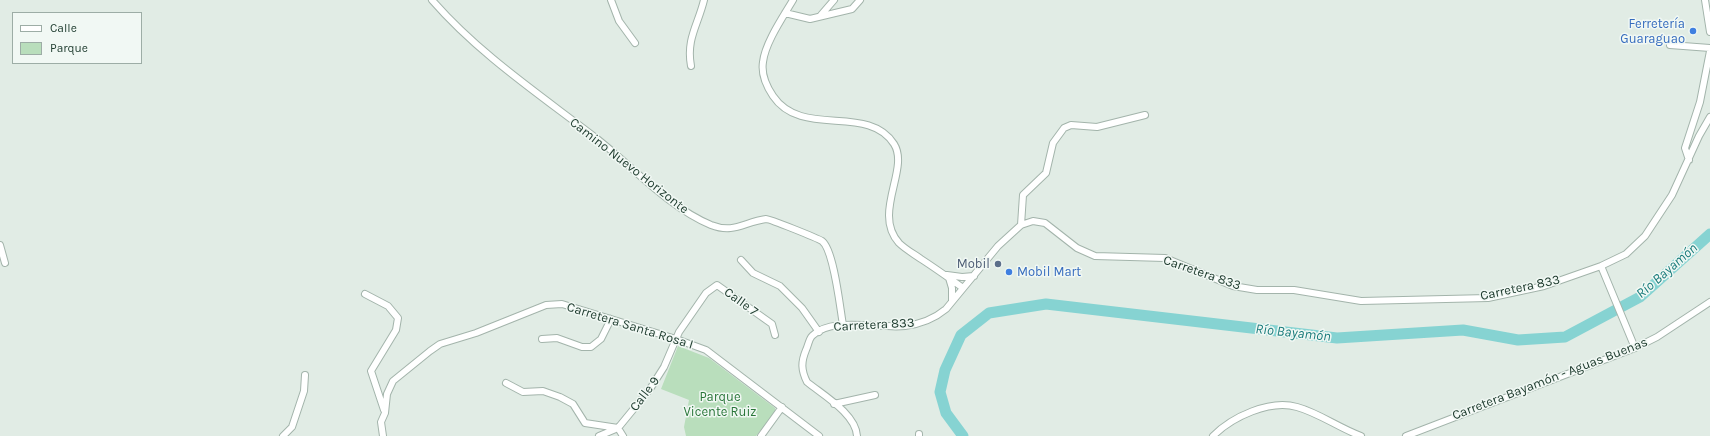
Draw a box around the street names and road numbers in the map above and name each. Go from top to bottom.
street label: Camino Nuevo Horizonte [567,115,691,217]
street label: Carretera 833 [1161,252,1243,294]
street label: Carretera 833 [1479,272,1561,304]
street label: Calle 7 [721,284,761,320]
street label: Carretera Santa Rosa I [565,299,695,353]
street label: Carretera 833 [833,315,915,335]
street label: Carretera Bayamón - Aguas Buenas [1450,334,1650,424]
street label: Calle 9 [627,373,663,415]

